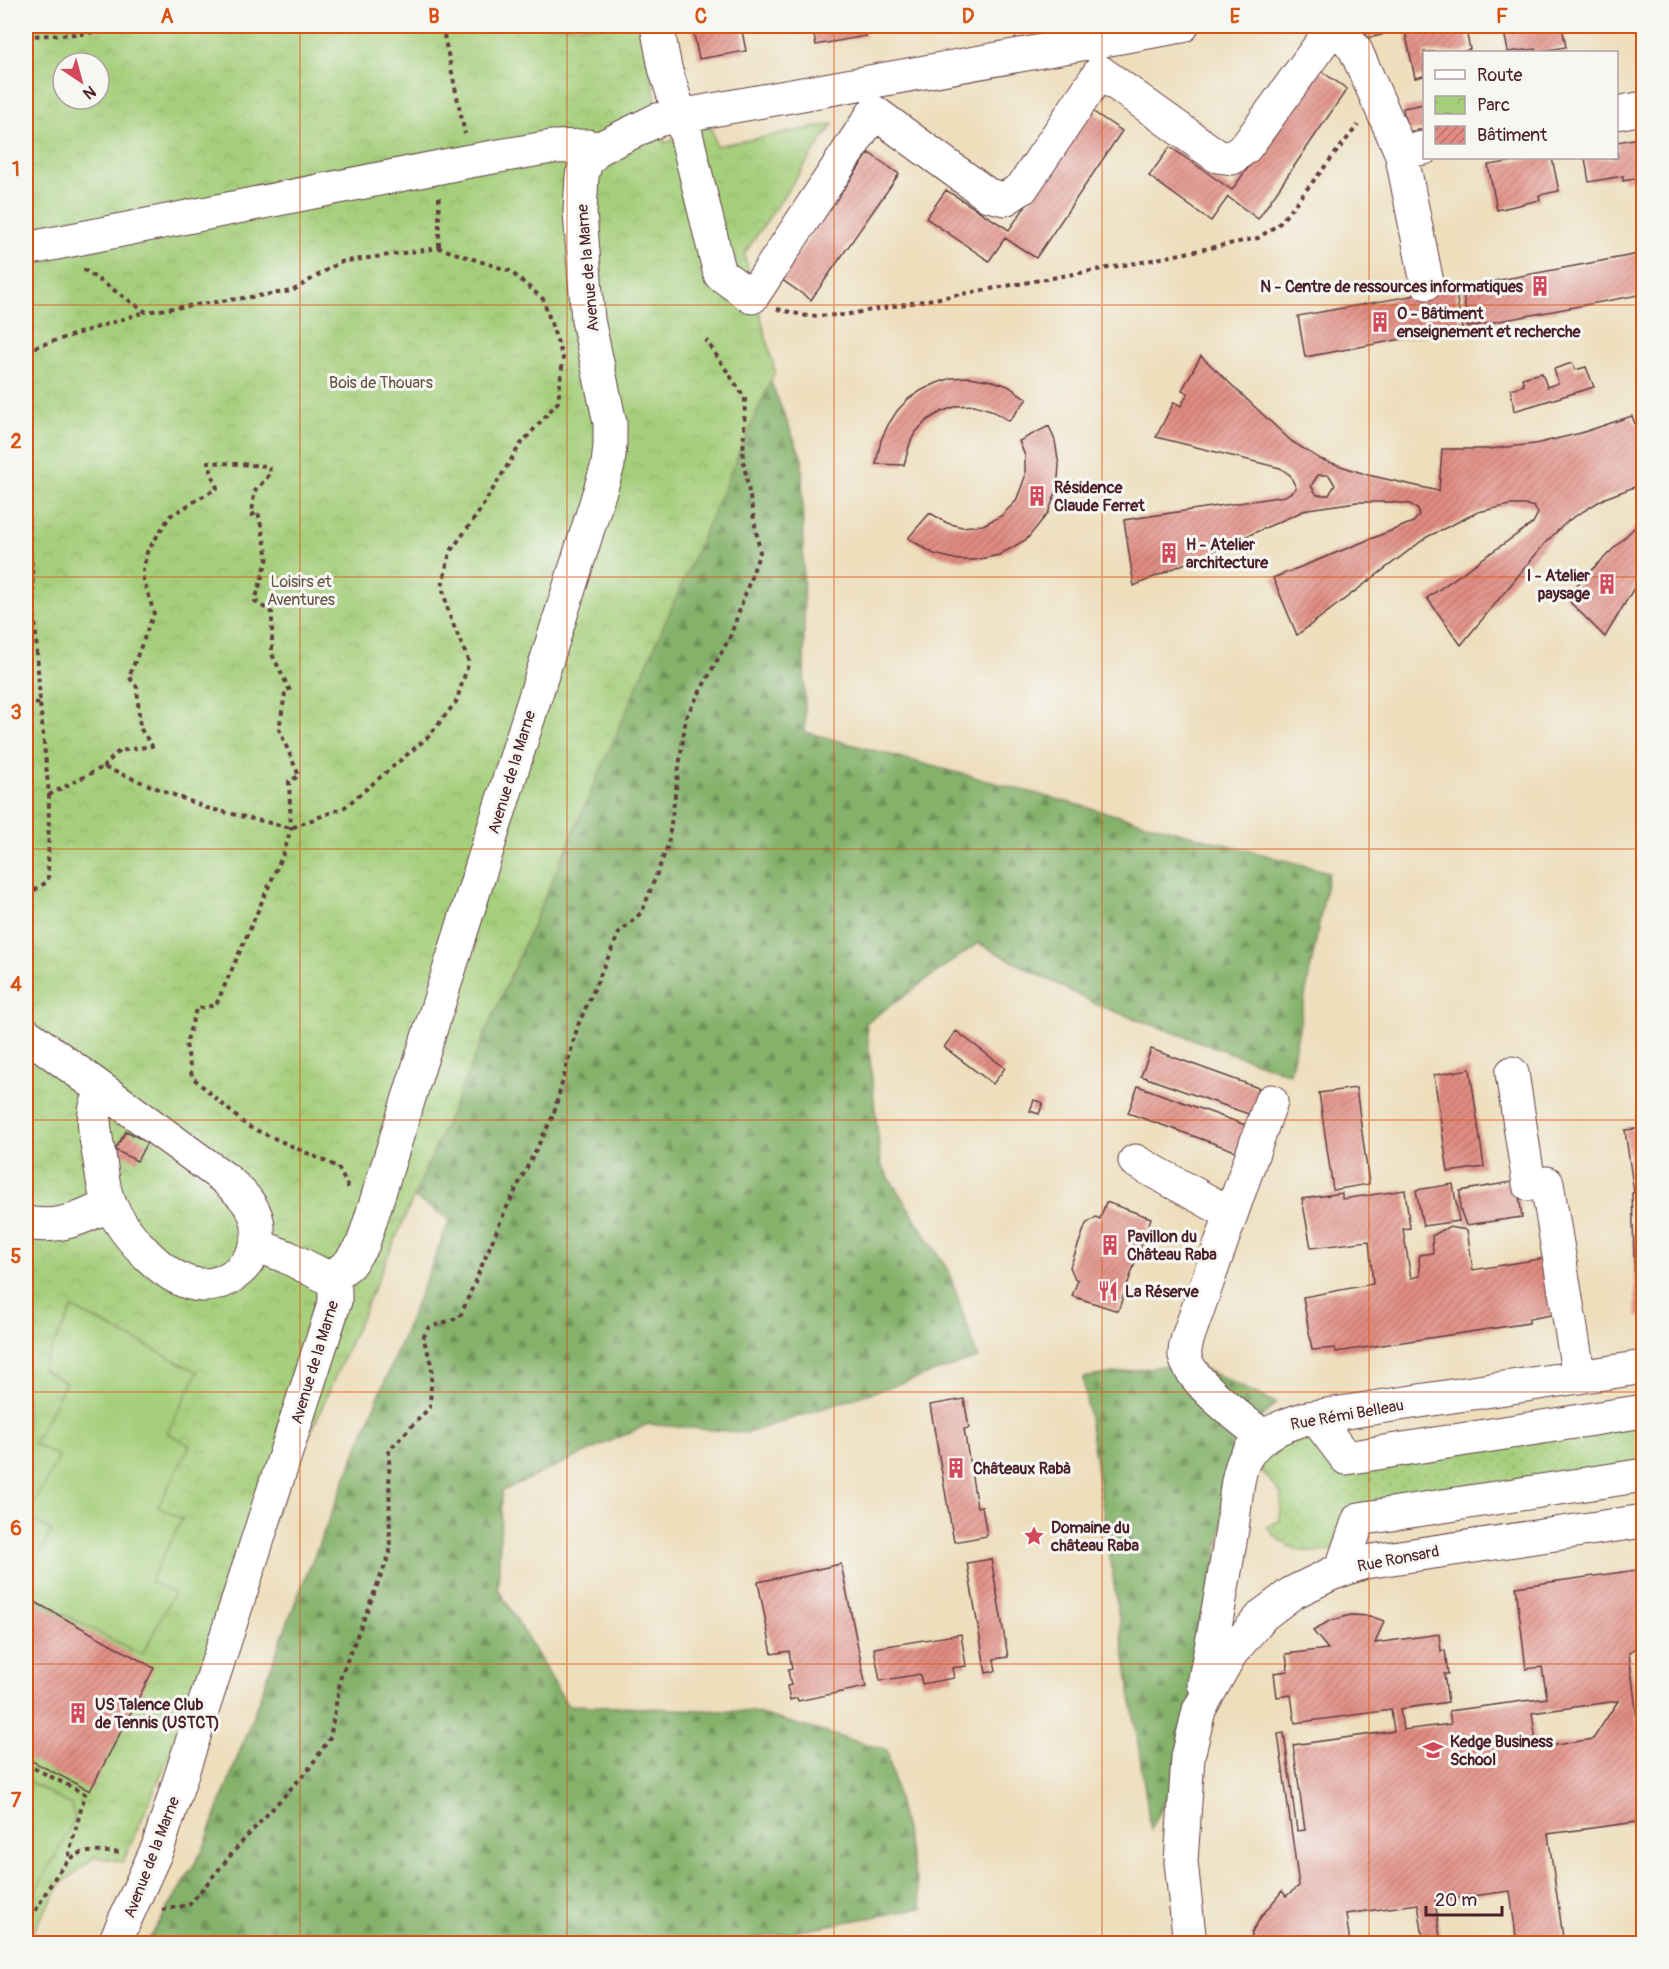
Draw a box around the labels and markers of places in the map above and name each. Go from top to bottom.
building icon: N - Centre de ressources informatiques [1528,274,1552,298]
place label: N - Centre de ressources informatiques [1260,277,1524,297]
place label: O - Bâtiment enseignement et recherche [1396,304,1582,342]
building icon: O - Bâtiment enseignement et recherche [1368,310,1392,334]
place label: Résidence Claude Ferret [1054,478,1145,516]
building icon: Résidence Claude Ferret [1025,484,1049,508]
place label: H - Atelier architecture [1186,535,1269,573]
building icon: H - Atelier architecture [1157,541,1181,565]
place label: I - Atelier paysage [1527,566,1591,604]
building icon: I - Atelier paysage [1595,572,1619,596]
place label: Pavillon du Château Raba [1127,1227,1217,1265]
building icon: Pavillon du Château Raba [1098,1233,1122,1257]
restaurant icon: La Réserve [1096,1279,1120,1303]
place label: La Réserve [1125,1282,1200,1302]
building icon: Châteaux Rabà [944,1456,968,1480]
place label: Châteaux Rabà [973,1459,1071,1479]
place label: Domaine du château Raba [1050,1518,1140,1556]
place icon: Domaine du château Raba [1022,1524,1046,1548]
place label: US Talence Club de Tennis (USTCT) [95,1695,220,1733]
building icon: US Talence Club de Tennis (USTCT) [66,1701,90,1725]
place label: Kedge Business School [1450,1732,1554,1770]
school or university icon: Kedge Business School [1421,1738,1445,1762]

